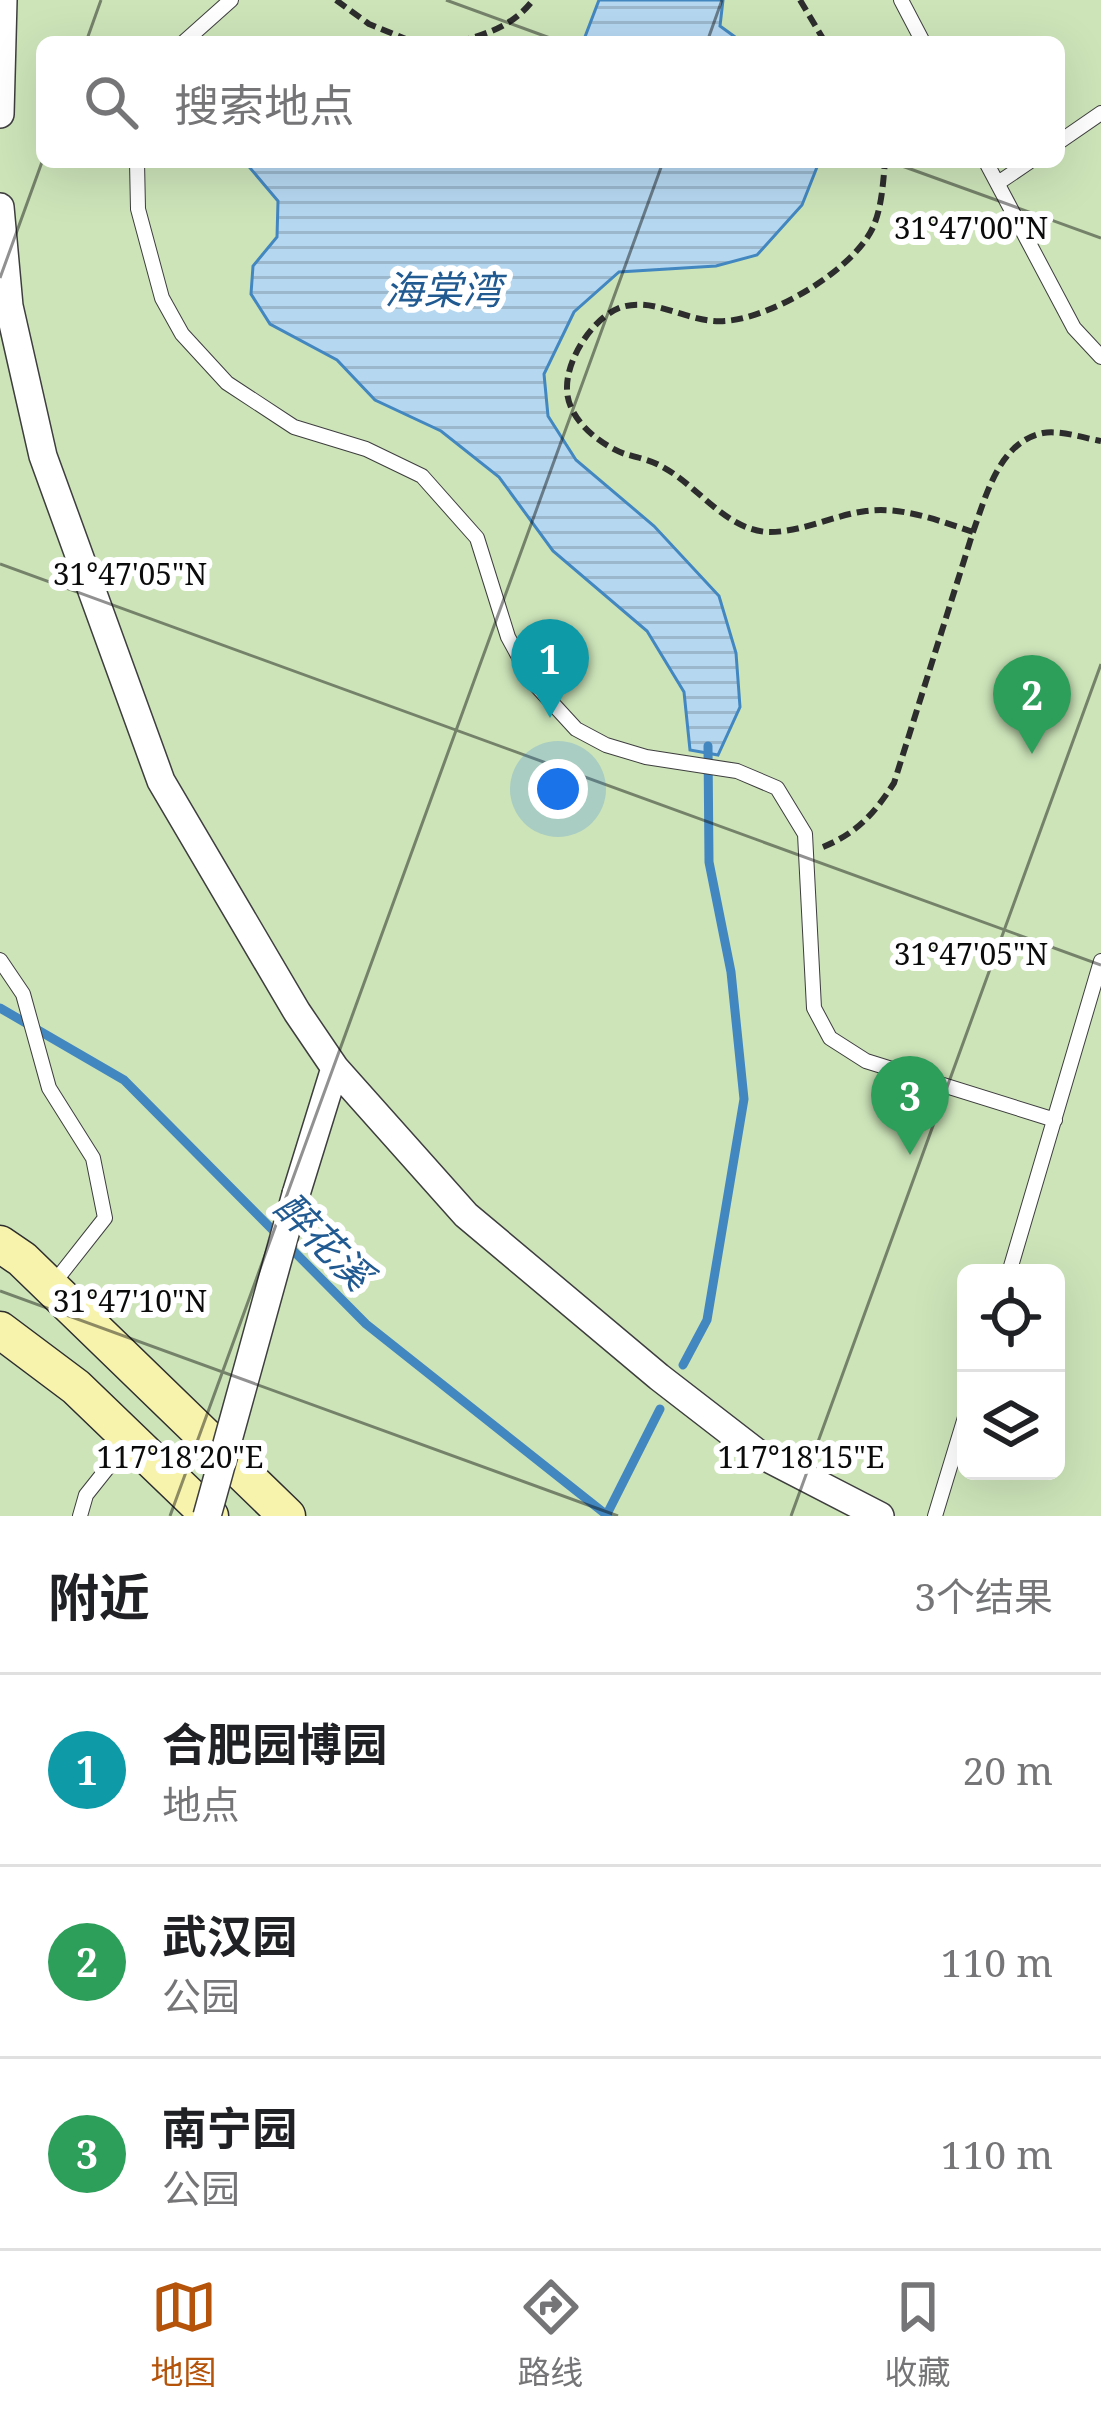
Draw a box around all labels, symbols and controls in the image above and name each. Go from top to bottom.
search box [36,36,1065,168]
icon: search [78,69,144,135]
text: 搜索地点 [174,74,354,135]
text: 31°47'00"N [894,207,1048,248]
water label: 海棠湾 [384,262,507,315]
text: 31°47'05"N [53,553,207,594]
pin: 1 [511,619,589,718]
pin: 2 [993,655,1071,754]
your location [528,759,588,819]
text: 31°47'05"N [894,933,1048,974]
pin: 3 [871,1056,949,1155]
water label: 醉花溪 [265,1180,388,1303]
map controls [957,1264,1065,1480]
button: locate [957,1264,1065,1372]
text: 31°47'10"N [53,1280,207,1321]
button: layers [957,1372,1065,1480]
text: 117°18'20"E [97,1436,263,1477]
text: 117°18'15"E [718,1436,884,1477]
text: 附近 [48,1561,150,1631]
text: 3个结果 [914,1569,1053,1622]
text: 合肥园博园 [162,1713,387,1774]
text: 1 [76,1743,98,1796]
text: 20 m [962,1743,1053,1796]
text: 地点 [162,1777,240,1830]
text: 武汉园 [162,1905,297,1966]
text: 2 [76,1935,98,1988]
text: 110 m [941,1935,1053,1988]
text: 公园 [162,1969,240,2022]
text: 南宁园 [162,2097,297,2158]
text: 3 [76,2127,98,2180]
text: 110 m [941,2127,1053,2180]
text: 公园 [162,2161,240,2214]
tab: 地图 [151,2274,217,2394]
tab: 路线 [518,2274,584,2394]
tab: 收藏 [885,2274,951,2394]

